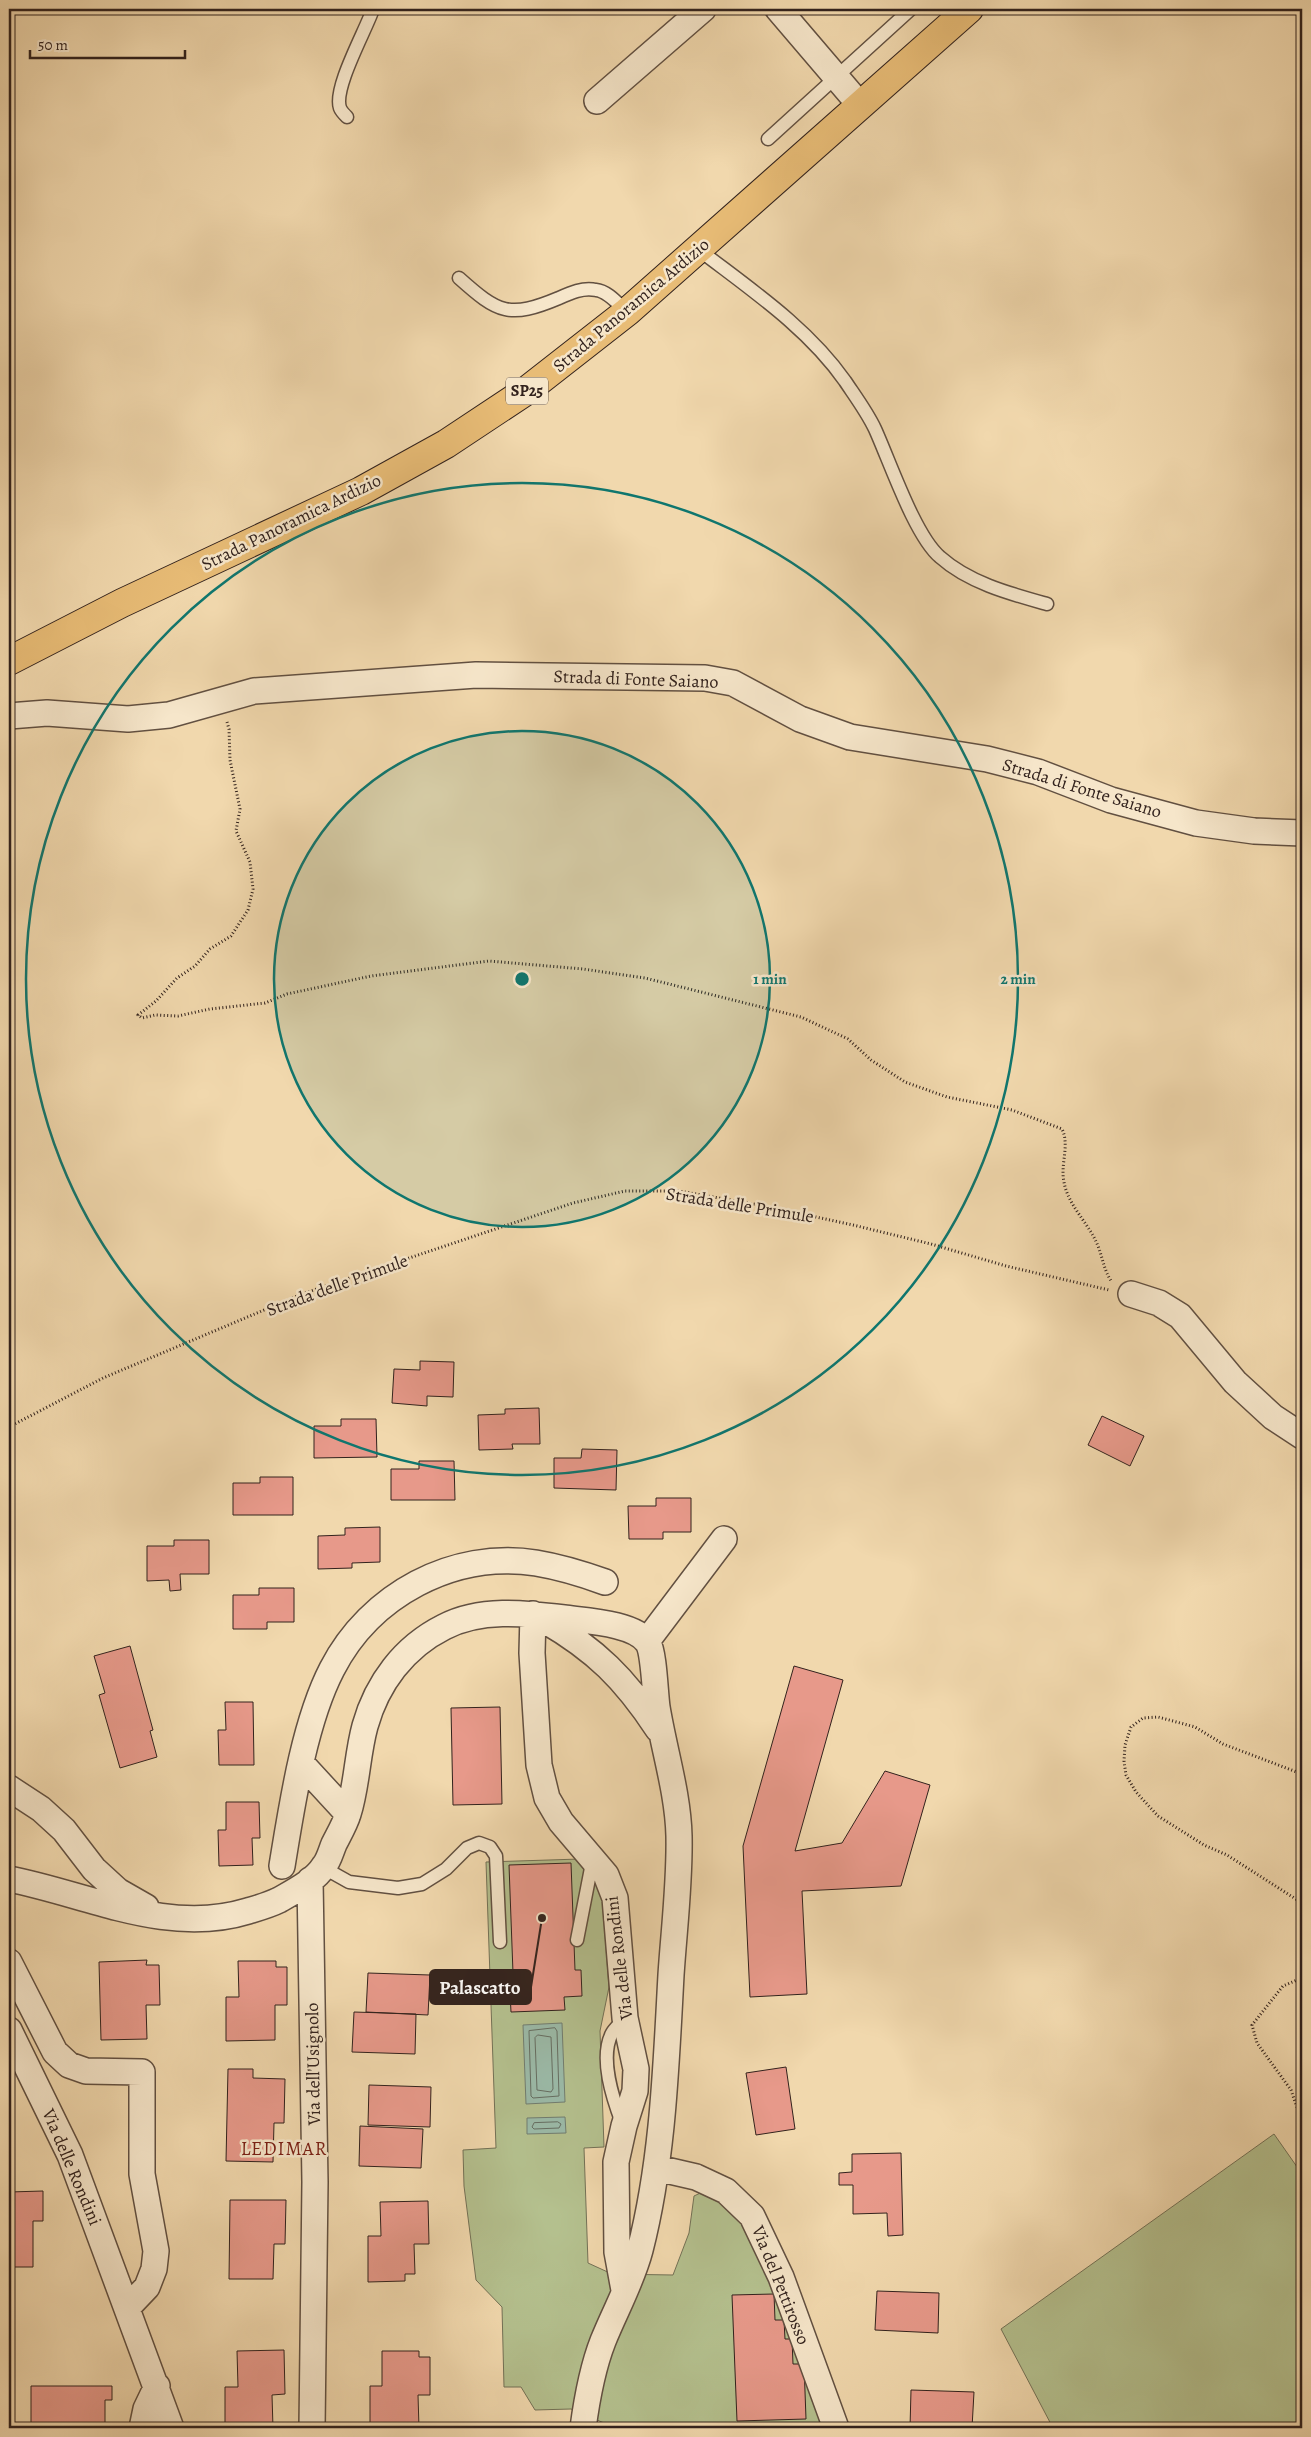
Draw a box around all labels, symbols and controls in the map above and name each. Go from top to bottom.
scale bar [30,28,185,60]
text: 50 m [38,35,68,55]
street label: Strada Panoramica Ardizio [548,232,714,378]
road number: SP25 [506,378,548,404]
street label: Strada Panoramica Ardizio [197,468,385,576]
street label: Strada di Fonte Saiano [553,664,719,694]
street label: Strada di Fonte Saiano [1000,752,1165,824]
text: 1 min [753,969,787,989]
text: 2 min [1000,969,1036,989]
centre of rings [513,970,531,988]
street label: Strada delle Primule [664,1181,816,1229]
street label: Strada delle Primule [263,1248,411,1322]
street label: Via delle Rondini [600,1895,639,2022]
callout: Palascatto [430,1970,531,2004]
text: Palascatto [439,1975,521,2001]
street label: Via dell'Usignolo [300,2002,326,2127]
street label: Via delle Rondini [36,2104,107,2229]
district label: LEDIMAR [241,2136,327,2162]
street label: Via del Pettirosso [746,2221,816,2348]

